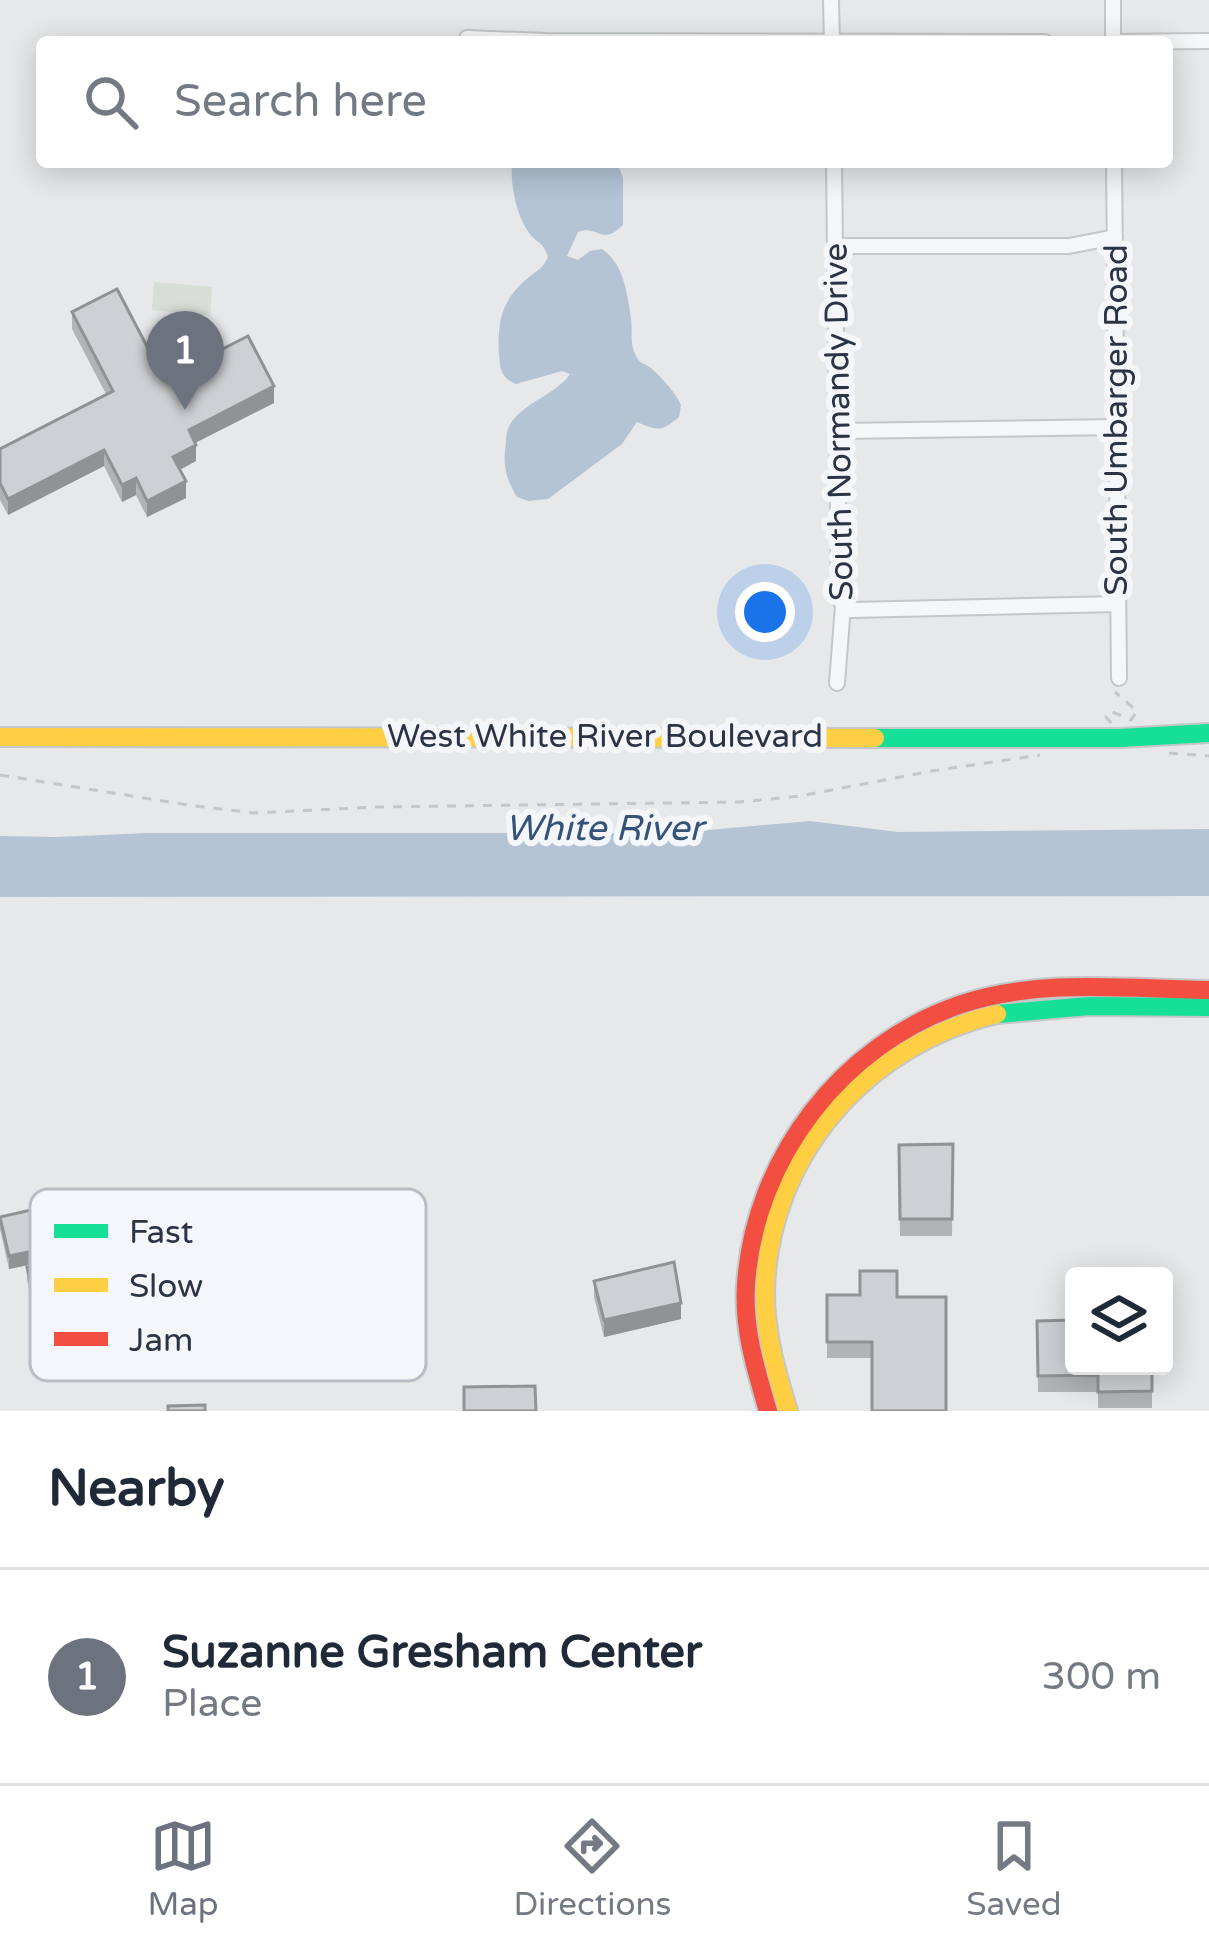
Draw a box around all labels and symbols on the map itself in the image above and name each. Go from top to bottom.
street label: South Normandy Drive [816,243,862,601]
street label: South Umbarger Road [1097,244,1136,596]
pin: 1 [146,311,224,410]
your location [735,582,795,642]
street label: West White River Boulevard [387,717,823,756]
water label: White River [505,807,707,850]
legend [30,1189,426,1381]
text: Fast [129,1213,193,1252]
text: Slow [129,1267,203,1306]
text: Jam [129,1321,193,1360]

